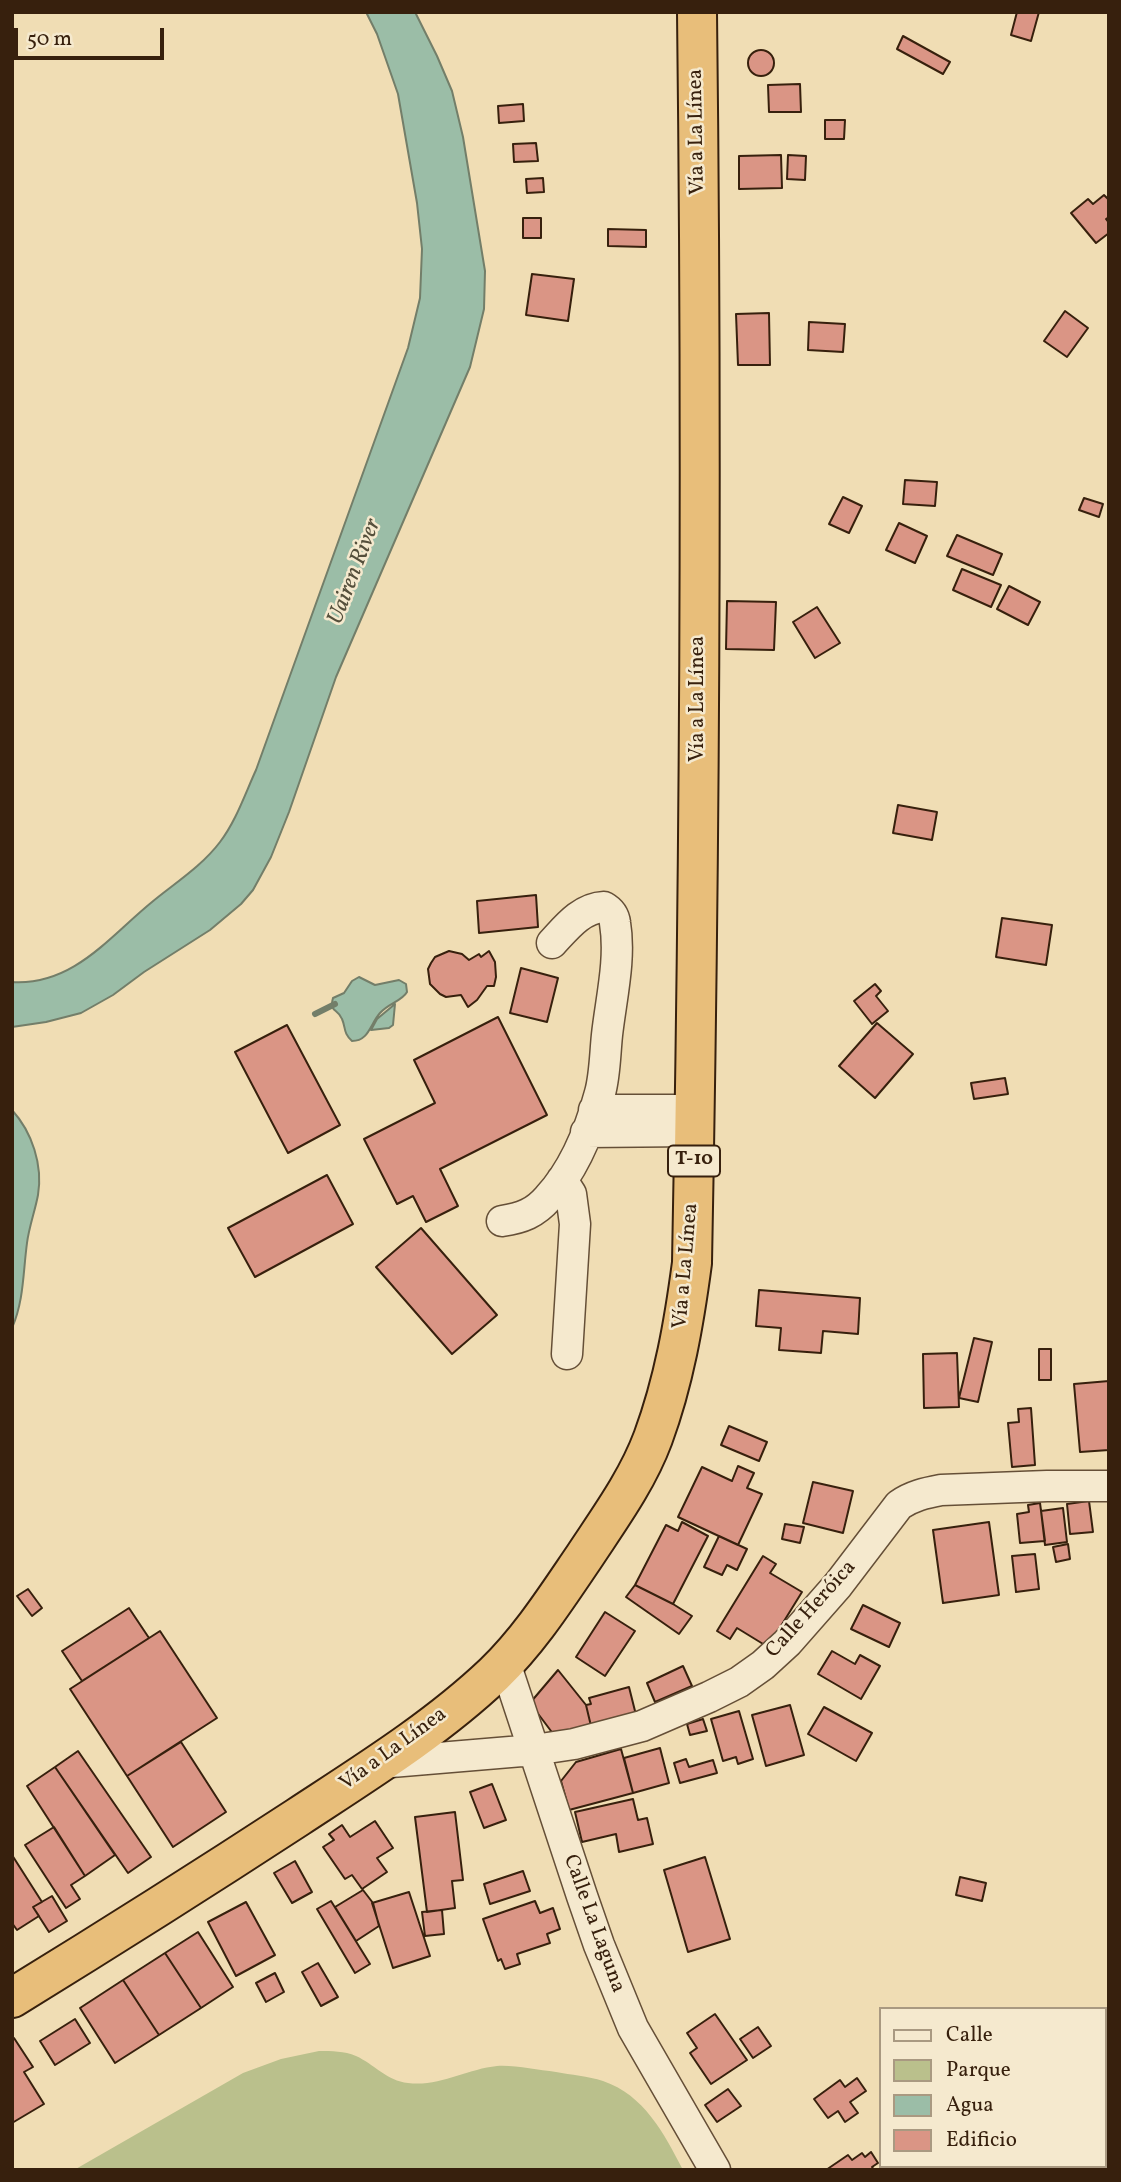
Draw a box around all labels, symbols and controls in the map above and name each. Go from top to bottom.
scale bar [18,14,168,58]
text: 50 m [27,25,72,54]
street label: Vía a La Línea [684,69,712,195]
water label: Uairen River [323,515,389,629]
street label: Vía a La Línea [686,636,712,762]
road number: T-10 [668,1146,720,1176]
street label: Vía a La Línea [669,1202,705,1330]
street label: Calle Heróica [762,1556,862,1664]
street label: Vía a La Línea [336,1703,452,1797]
street label: Calle La Laguna [556,1852,630,1996]
legend [880,2007,1107,2168]
text: Calle [946,2021,993,2050]
text: Parque [946,2056,1011,2085]
text: Agua [946,2091,994,2120]
text: Edificio [946,2126,1017,2155]

